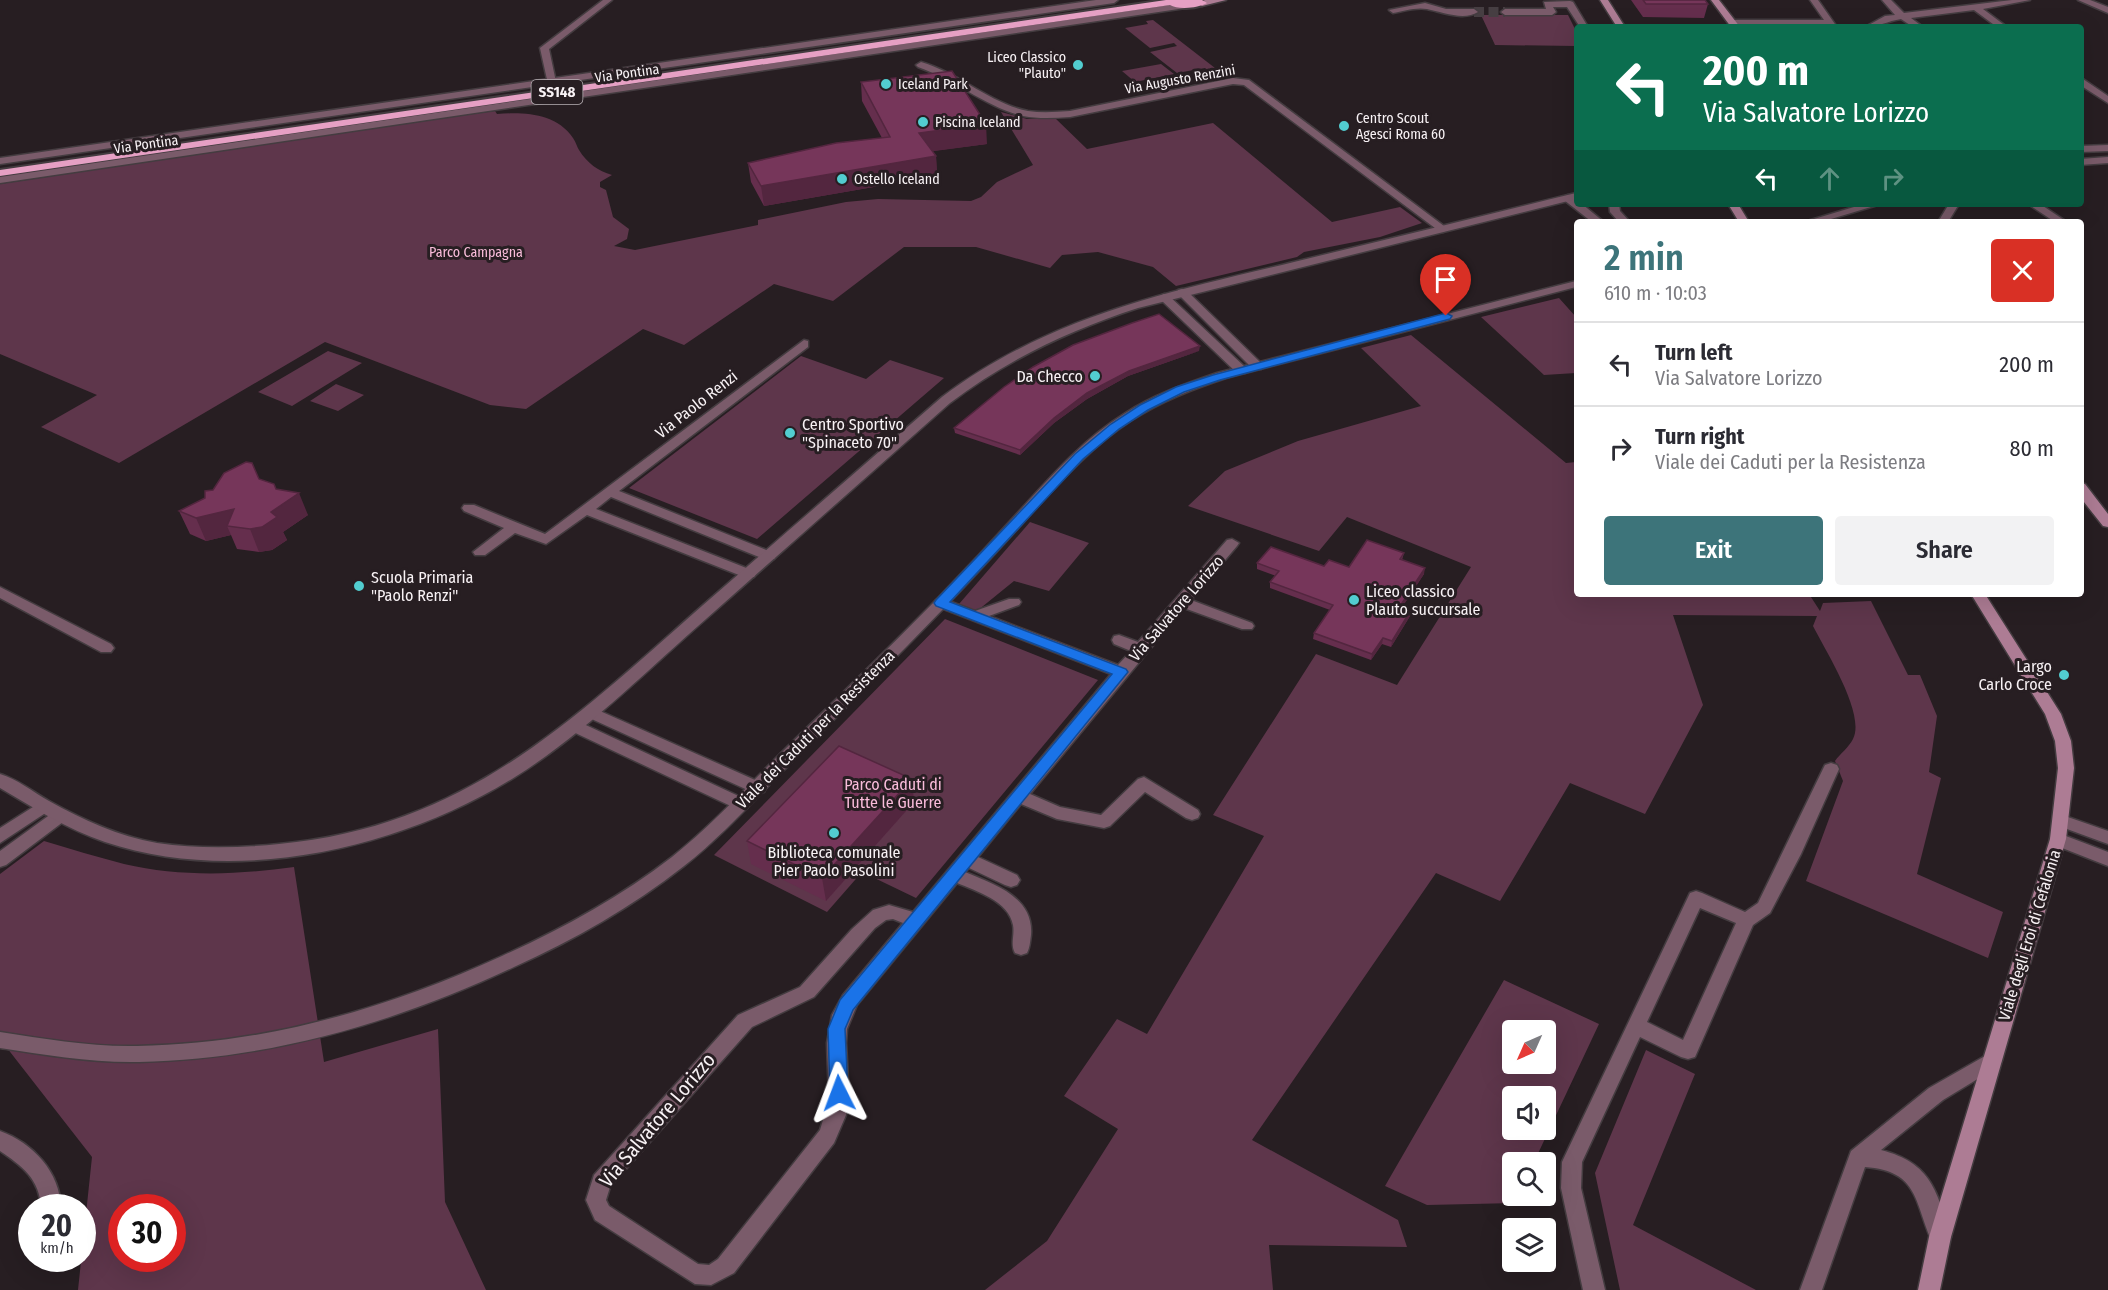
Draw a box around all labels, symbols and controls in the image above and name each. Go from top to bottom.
text: 200 m [1703,46,1809,96]
icon: left [1604,48,1682,126]
place label: Liceo Classico "Plauto" [987,49,1066,82]
marker: Liceo Classico "Plauto" [1071,58,1085,72]
street label: Via Pontina [594,61,660,86]
street label: Via Augusto Renzini [1123,61,1237,98]
place label: Iceland Park [898,76,968,93]
marker: Iceland Park [879,77,893,91]
road number: SS148 [532,80,582,104]
text: Via Salvatore Lorizzo [1703,97,1929,129]
place label: Centro Scout Agesci Roma 60 [1356,110,1445,143]
place label: Piscina Iceland [935,114,1021,131]
marker: Piscina Iceland [916,115,930,129]
marker: Centro Scout Agesci Roma 60 [1337,119,1351,133]
street label: Via Pontina [113,132,179,157]
icon: left [1750,162,1783,195]
icon: ahead [1813,162,1846,195]
icon: right [1876,162,1909,195]
place label: Ostello Iceland [854,171,940,188]
marker: Ostello Iceland [835,172,849,186]
text: 2 min [1604,236,1684,280]
button: close [1991,239,2054,302]
park label: Parco Campagna [429,244,523,261]
pin [1420,254,1471,316]
icon: arrive [1429,263,1462,296]
text: 610 m · 10:03 [1604,281,1707,305]
text: Turn left [1655,339,1733,366]
icon: left [1604,348,1637,381]
text: 200 m [1999,351,2054,378]
street label: Via Paolo Renzi [651,366,741,442]
text: Via Salvatore Lorizzo [1655,366,1823,390]
place label: Da Checco [1016,367,1083,386]
marker: Da Checco [1088,369,1102,383]
place label: Centro Sportivo "Spinaceto 70" [802,415,904,452]
text: Turn right [1655,423,1744,450]
marker: Centro Sportivo "Spinaceto 70" [783,426,797,440]
icon: right [1604,432,1637,465]
text: 80 m [2009,435,2054,462]
text: Viale dei Caduti per la Resistenza [1655,450,1926,474]
button: Exit [1604,516,1823,585]
button: Share [1835,516,2054,585]
street label: Via Salvatore Lorizzo [1125,551,1228,665]
place label: Scuola Primaria "Paolo Renzi" [371,568,474,605]
marker: Scuola Primaria "Paolo Renzi" [352,579,366,593]
place label: Liceo classico Plauto succursale [1366,582,1480,619]
marker: Liceo classico Plauto succursale [1347,593,1361,607]
street label: Viale dei Caduti per la Resistenza [732,646,899,813]
place label: Largo Carlo Croce [1978,657,2052,694]
marker: Largo Carlo Croce [2057,668,2071,682]
park label: Parco Caduti di Tutte le Guerre [844,775,942,812]
marker: Biblioteca comunale Pier Paolo Pasolini [827,826,841,840]
place label: Biblioteca comunale Pier Paolo Pasolini [768,843,901,880]
street label: Viale degli Eroi di Cefalonia [1994,847,2065,1023]
north arrow [1502,1020,1556,1074]
map controls [1502,1020,1556,1272]
street label: Via Salvatore Lorizzo [594,1048,720,1192]
position arrow [807,1061,871,1125]
button: sound [1502,1086,1556,1140]
button: search [1502,1152,1556,1206]
speed limit sign: 30 [108,1194,186,1272]
text: 20 [42,1208,72,1244]
button: layers [1502,1218,1556,1272]
text: km/h [40,1239,74,1257]

